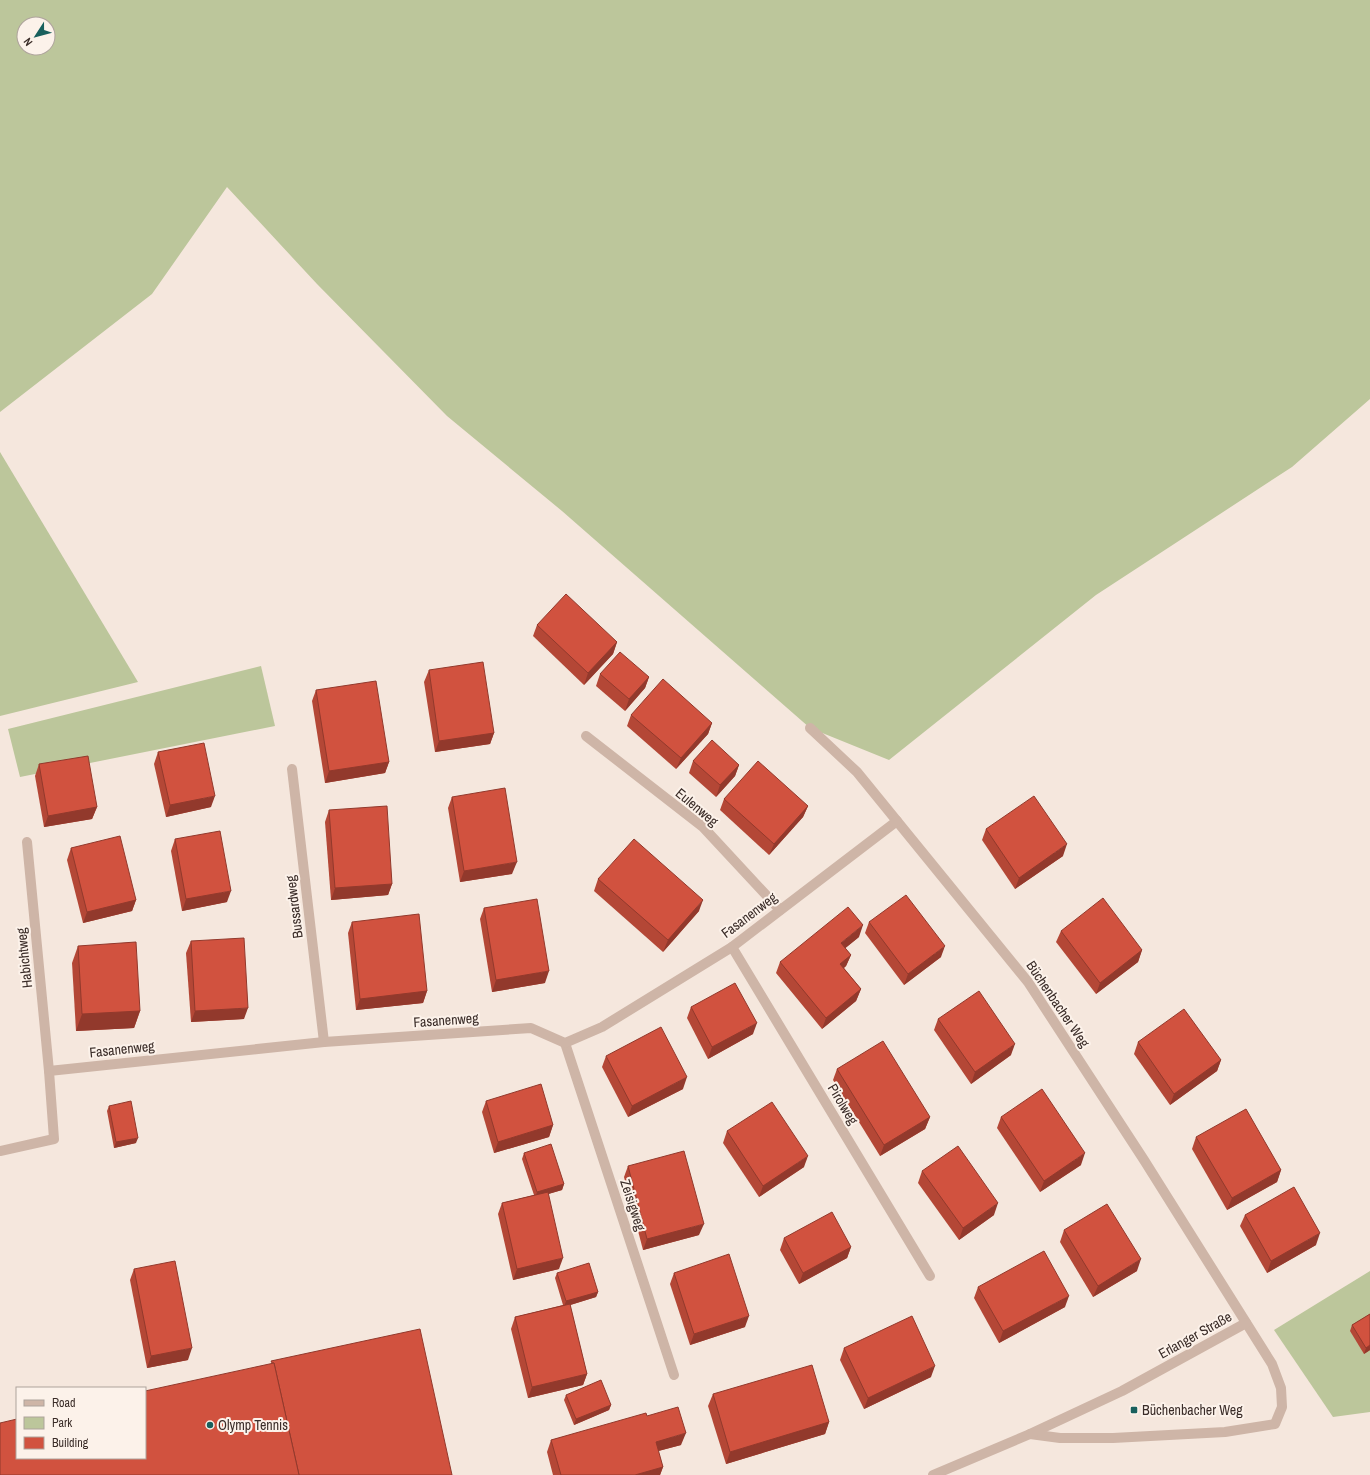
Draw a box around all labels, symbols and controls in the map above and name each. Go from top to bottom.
north arrow [16,16,56,56]
text: N [20,35,35,49]
street label: Eulenweg [672,784,723,830]
street label: Bussardweg [281,874,307,939]
street label: Fasanenweg [718,888,781,942]
street label: Habichtweg [12,926,36,989]
street label: Büchenbacher Weg [1022,957,1094,1051]
street label: Fasanenweg [413,1009,480,1031]
street label: Fasanenweg [89,1037,156,1061]
street label: Pirolweg [824,1080,863,1128]
street label: Zeisigweg [616,1177,650,1234]
street label: Erlanger Straße [1155,1307,1235,1363]
legend [16,1387,146,1459]
text: Road [52,1395,76,1411]
place label: Büchenbacher Weg [1142,1401,1243,1419]
marker: Büchenbacher Weg [1129,1405,1139,1415]
text: Park [52,1415,72,1431]
place label: Olymp Tennis [218,1416,288,1434]
marker: Olymp Tennis [205,1420,215,1430]
text: Building [52,1435,89,1451]

